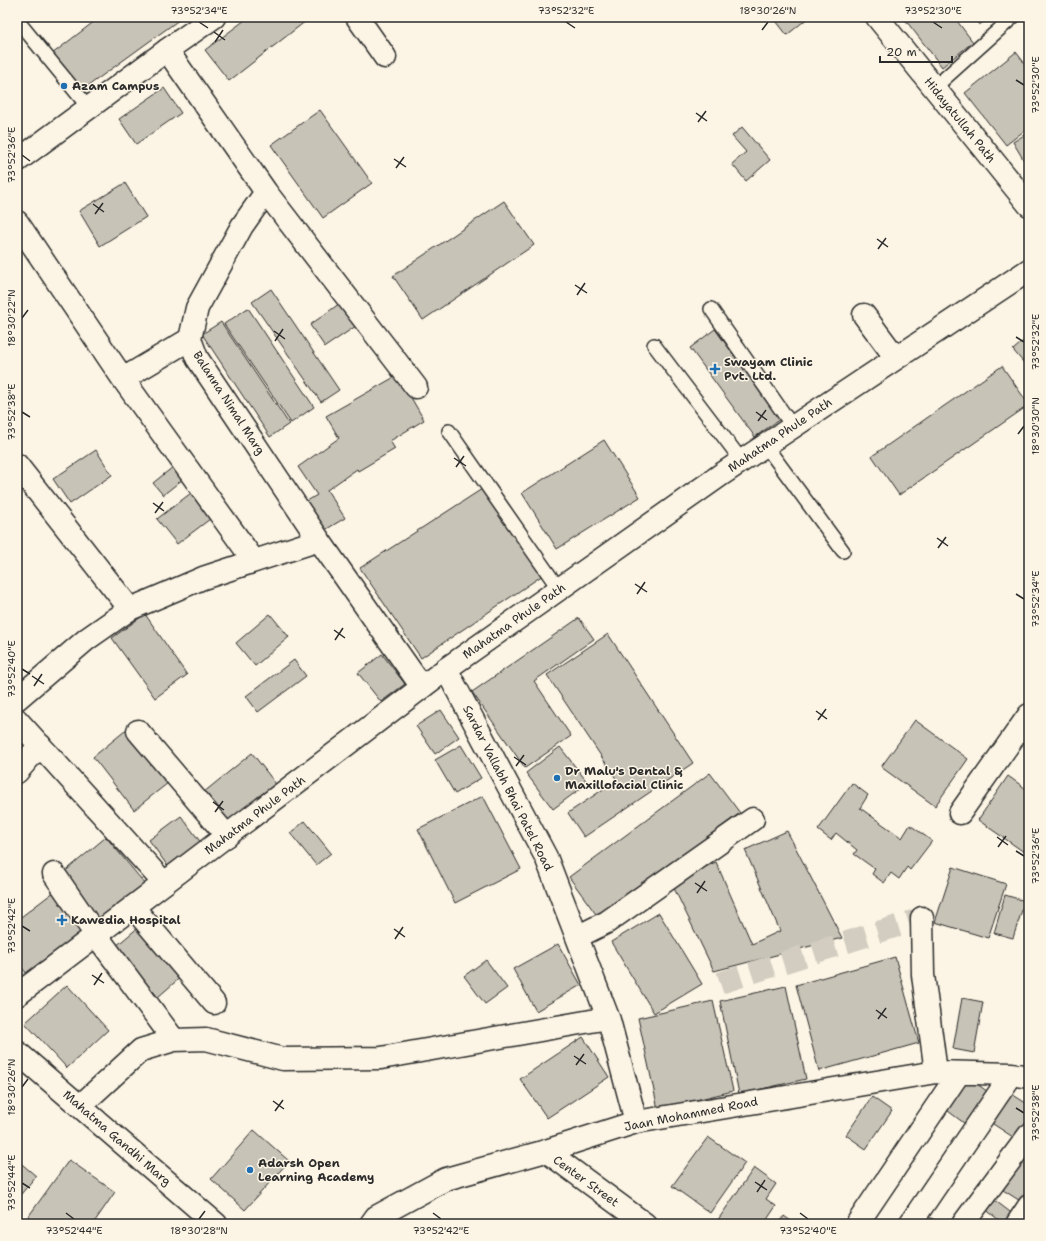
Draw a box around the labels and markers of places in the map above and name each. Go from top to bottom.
place label: Azam Campus [72,78,159,94]
marker: Azam Campus [59,81,69,91]
place label: Swayam Clinic Pvt. Ltd. [724,354,813,384]
marker: Swayam Clinic Pvt. Ltd. [709,363,721,375]
place label: Dr Malu's Dental & Maxillofacial Clinic [565,763,683,793]
marker: Dr Malu's Dental & Maxillofacial Clinic [552,773,562,783]
place label: Kawedia Hospital [71,912,181,928]
marker: Kawedia Hospital [56,914,68,926]
place label: Adarsh Open Learning Academy [258,1155,374,1185]
marker: Adarsh Open Learning Academy [245,1165,255,1175]

